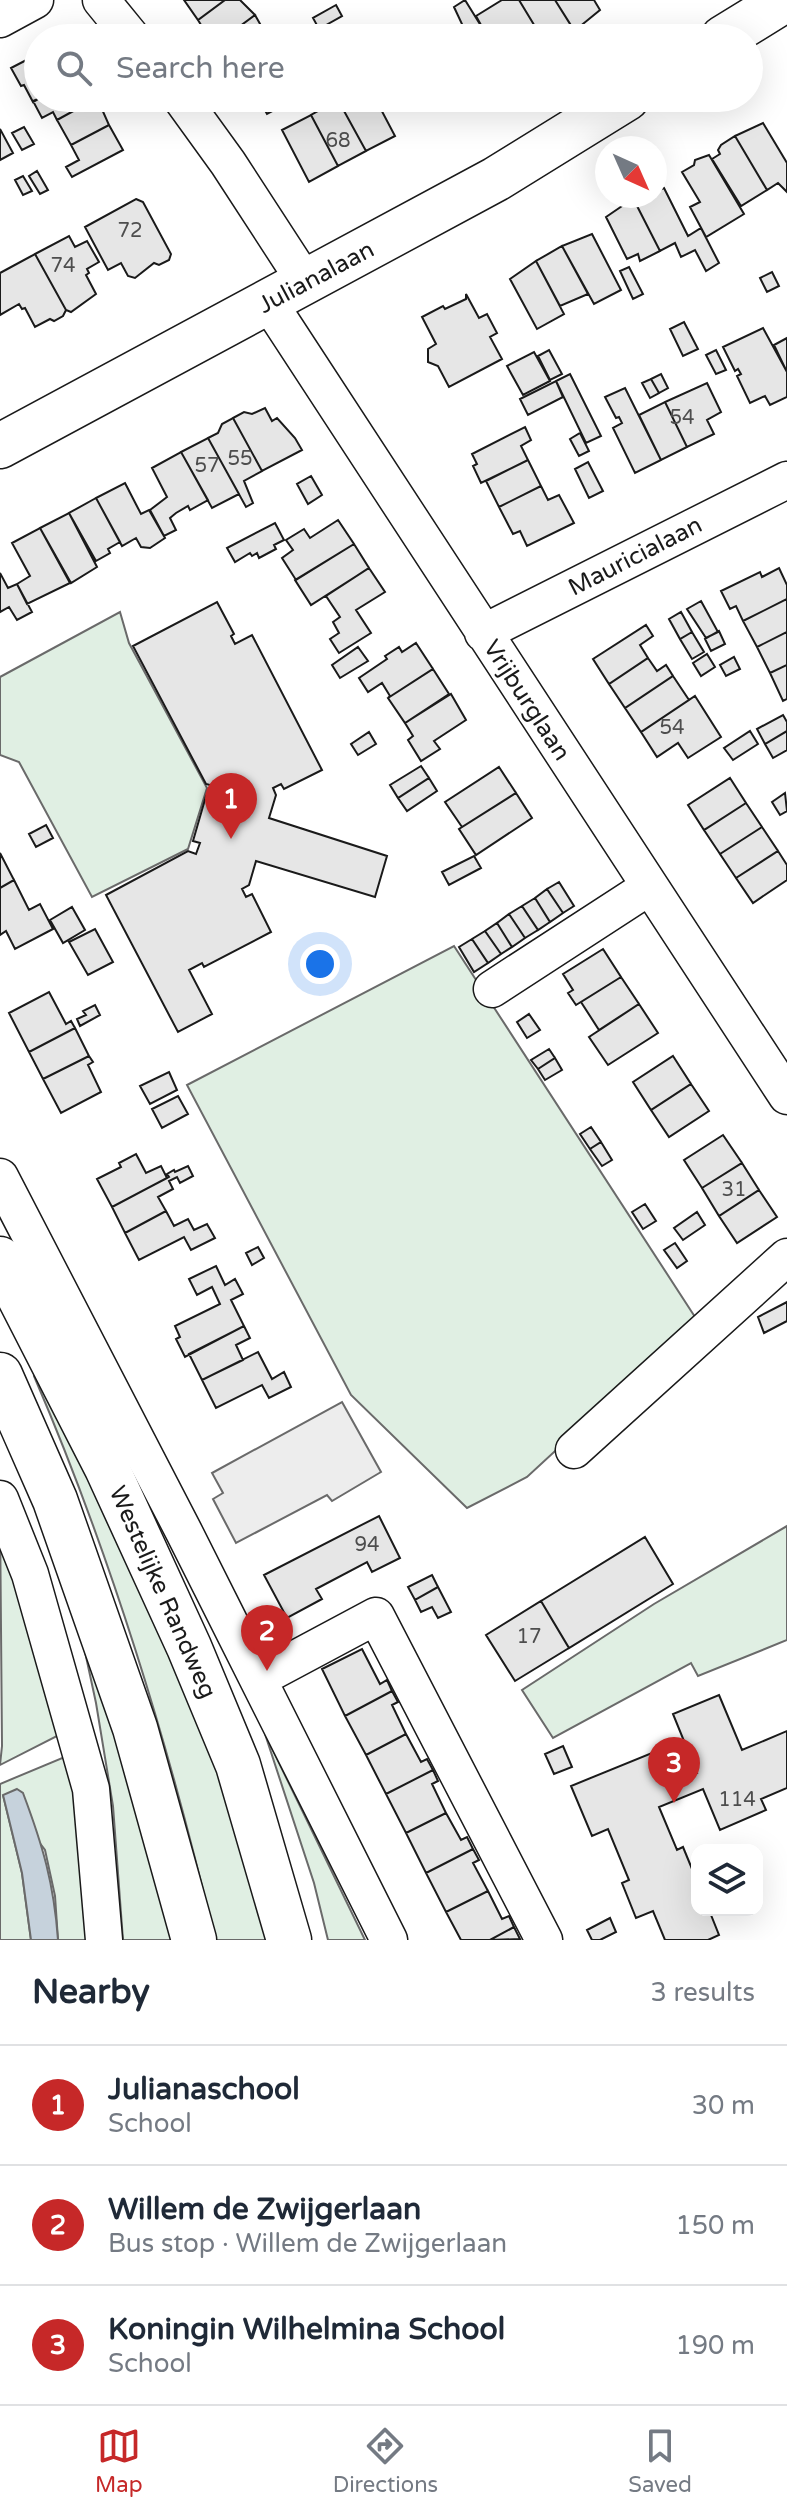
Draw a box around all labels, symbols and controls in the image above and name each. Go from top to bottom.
search box [24,24,763,112]
icon: search [52,46,96,90]
text: Search here [116,50,285,87]
house number: 68 [325,129,351,153]
north arrow [595,136,667,208]
house number: 72 [117,219,143,243]
street label: Julianalaan [253,235,379,320]
house number: 74 [50,254,76,278]
house number: 54 [669,406,695,430]
house number: 55 [227,447,253,471]
house number: 57 [194,454,220,478]
street label: Mauricialaan [564,510,707,603]
street label: Vrijburglaan [477,634,576,766]
house number: 54 [659,716,685,740]
pin: 1 [205,773,257,839]
your location [300,944,340,984]
house number: 31 [721,1178,747,1202]
street label: Westelijke Randweg [103,1482,222,1703]
house number: 94 [354,1533,380,1557]
pin: 2 [241,1605,293,1671]
house number: 17 [516,1625,542,1649]
pin: 3 [648,1737,700,1803]
house number: 114 [718,1788,756,1812]
map controls [691,1844,763,1916]
button: layers [691,1844,763,1916]
text: Nearby [32,1972,150,2013]
text: 3 results [650,1977,755,2008]
text: Julianaschool [108,2071,300,2108]
text: 1 [50,2090,66,2121]
text: 30 m [692,2090,755,2121]
text: School [108,2108,192,2139]
text: Willem de Zwijgerlaan [108,2191,421,2228]
text: 2 [50,2210,66,2241]
text: 150 m [675,2210,755,2241]
text: Bus stop · Willem de Zwijgerlaan [108,2228,507,2259]
text: Koningin Wilhelmina School [108,2311,505,2348]
text: 3 [50,2330,66,2361]
text: 190 m [675,2330,755,2361]
text: School [108,2348,192,2379]
tab: Map [95,2424,143,2498]
tab: Directions [333,2424,438,2498]
tab: Saved [628,2424,692,2498]

